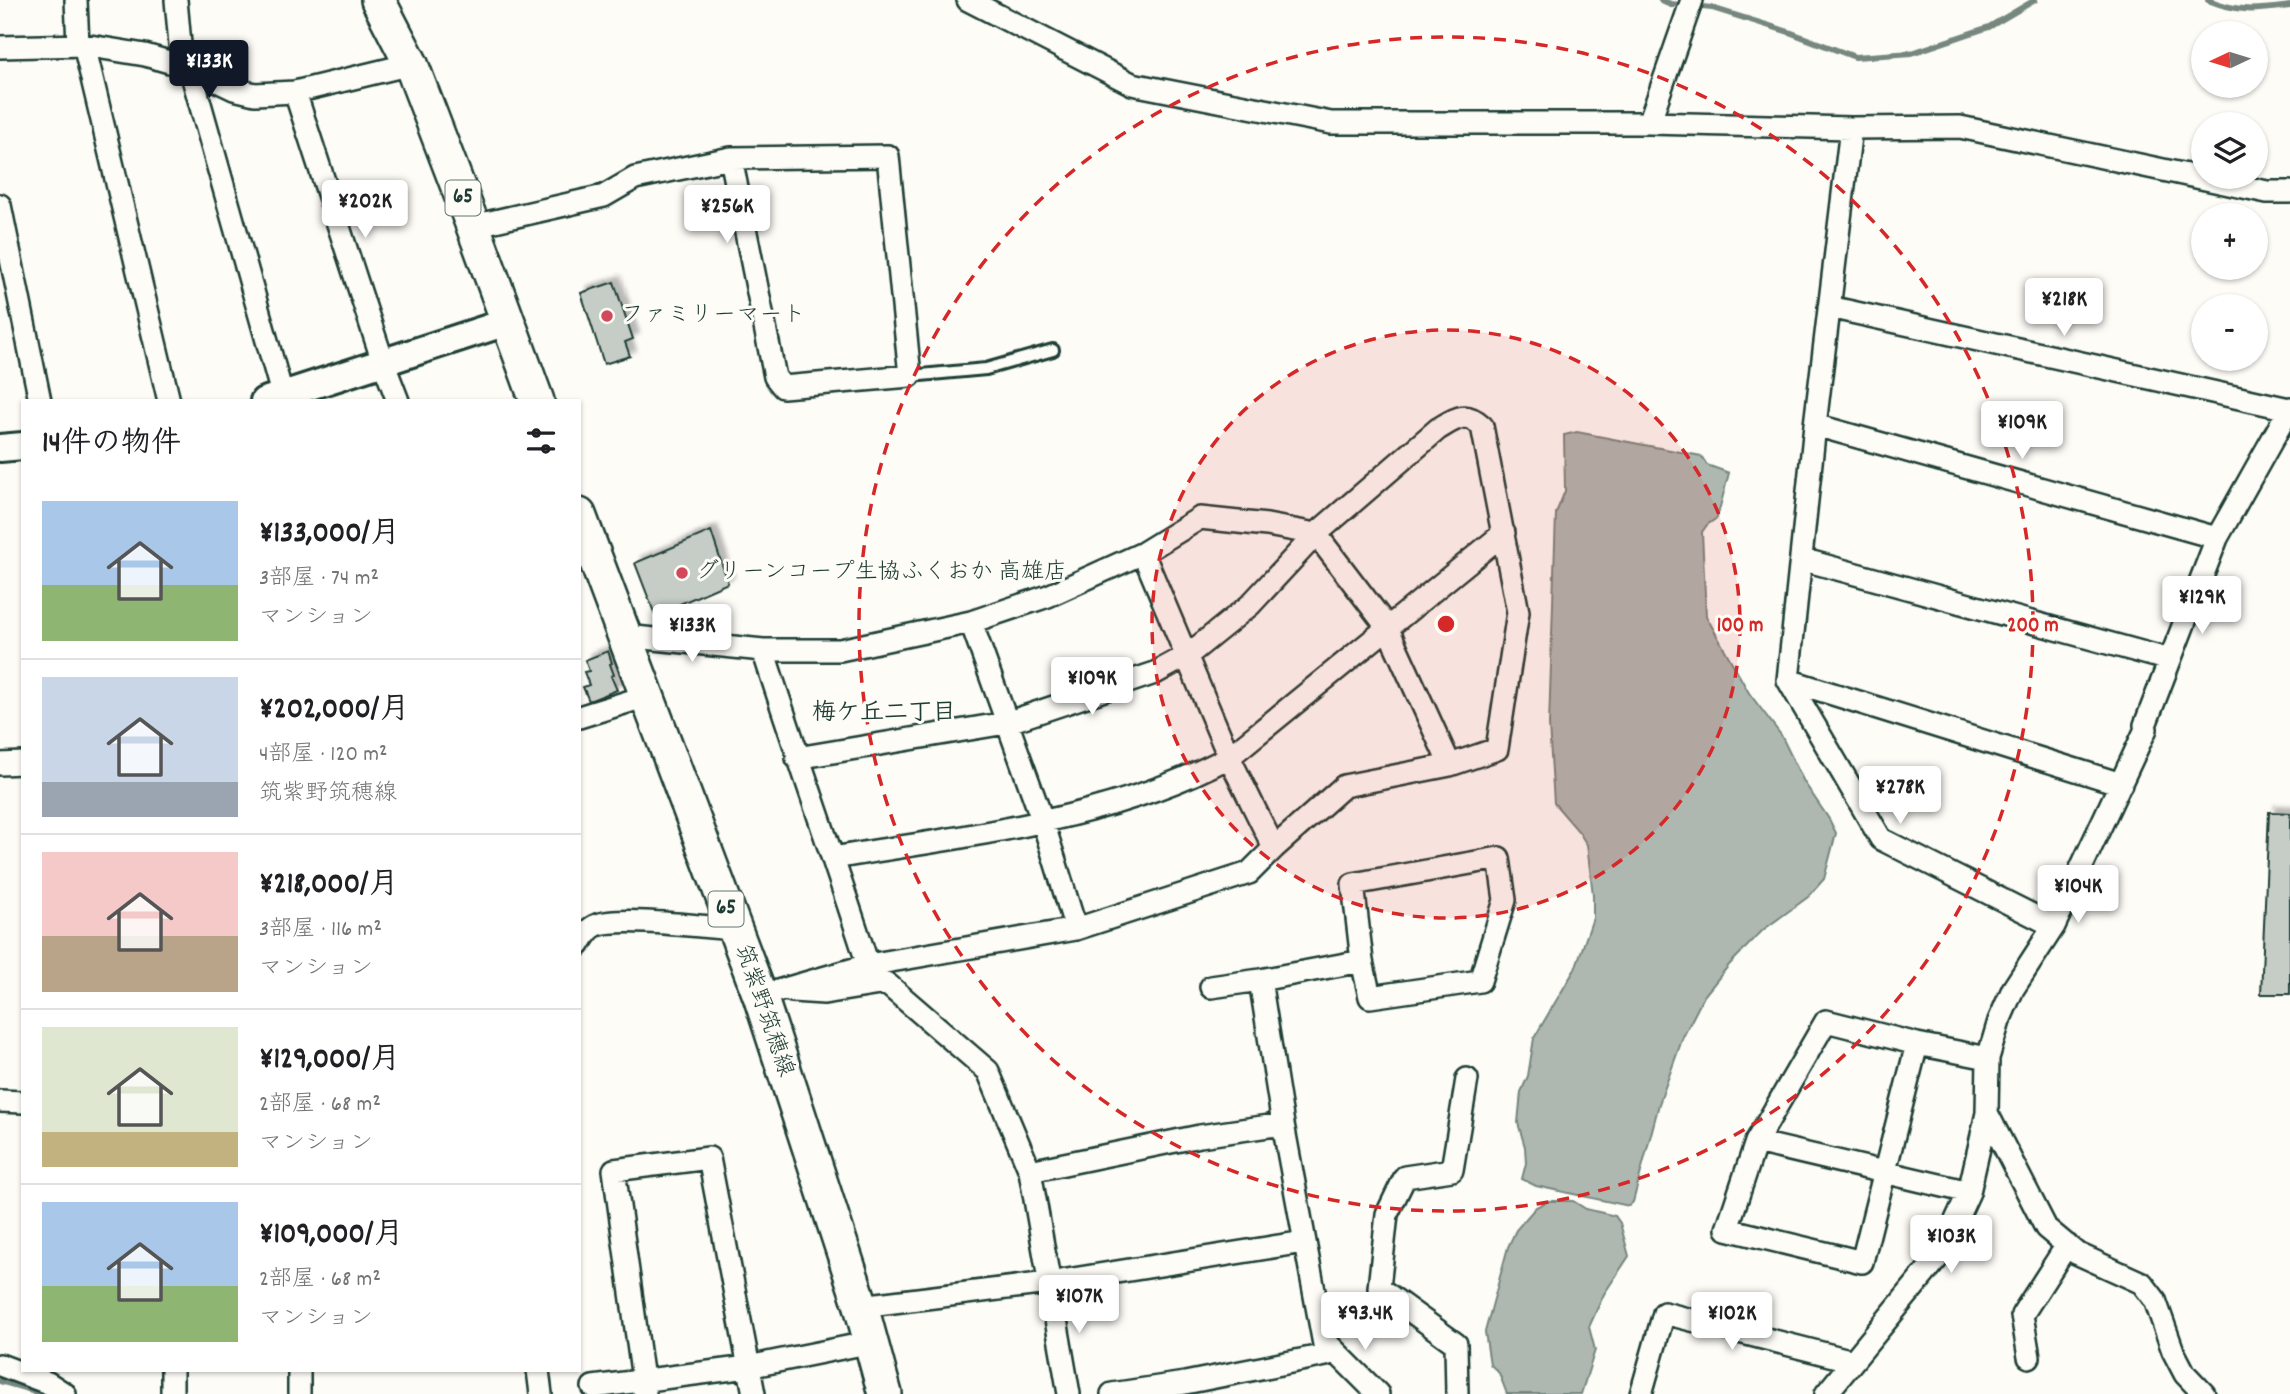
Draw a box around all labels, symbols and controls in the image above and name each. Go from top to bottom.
north arrow [2191,21,2268,98]
map controls [2191,21,2268,371]
pin: ¥133K [160,41,258,100]
text: ¥133K [185,46,233,79]
button: layers [2191,112,2268,189]
pin: ¥202K [316,180,414,240]
road number: 65 [446,180,480,216]
text: ¥202K [338,186,392,219]
pin: ¥256K [678,186,776,245]
text: ¥256K [700,191,754,224]
button: + [2191,203,2268,280]
pin: ¥218K [2015,278,2113,338]
text: ¥218K [2041,284,2087,317]
button: − [2191,294,2268,371]
place label: ファミリーマート [621,300,805,333]
marker: ファミリーマート [599,308,615,324]
pin: ¥109K [1973,402,2071,461]
text: ¥109K [1997,407,2047,440]
icon: filters [522,422,560,460]
text: 14件の物件 [42,424,181,467]
text: ¥133,000/月 [259,514,400,557]
icon: home [98,529,182,613]
place label: グリーンコープ生協ふくおか 高雄店 [696,557,1067,590]
text: 3部屋 · 74 m² [259,563,379,596]
marker: グリーンコープ生協ふくおか 高雄店 [674,565,690,581]
pin: ¥129K [2153,576,2251,636]
text: ¥129K [2178,582,2226,615]
text: マンション [259,602,373,635]
pin: ¥133K [643,604,741,664]
text: ¥133K [668,610,716,643]
centre of rings [1434,612,1458,636]
text: 100 m [1717,612,1763,642]
text: 200 m [2007,612,2059,642]
pin: ¥109K [1043,658,1141,717]
text: ¥109K [1067,663,1117,696]
text: ¥202,000/月 [259,690,409,733]
district label: 梅ケ丘二丁目 [812,697,956,731]
icon: home [98,705,182,789]
text: 4部屋 · 120 m² [259,739,387,772]
pin: ¥278K [1851,766,1949,826]
text: ¥278K [1875,772,1925,805]
text: 筑紫野筑穂線 [259,778,397,811]
text: ¥218,000/月 [259,865,399,908]
pin: ¥104K [2029,866,2127,925]
text: ¥104K [2054,871,2102,904]
icon: home [98,880,182,964]
road number: 65 [708,892,744,926]
text: 3部屋 · 116 m² [259,914,382,947]
street label: 筑紫野筑穂線 [725,940,801,1082]
text: マンション [259,953,373,986]
text: ¥129,000/月 [259,1040,400,1083]
icon: home [98,1055,182,1139]
text: 2部屋 · 68 m² [259,1089,381,1122]
text: マンション [259,1128,373,1161]
text: ¥109,000/月 [259,1215,403,1258]
pin: ¥103K [1902,1216,2000,1275]
text: ¥103K [1926,1221,1976,1254]
icon: home [98,1230,182,1314]
text: 2部屋 · 68 m² [259,1264,381,1297]
pin: ¥107K [1030,1276,1128,1335]
text: ¥107K [1055,1281,1103,1314]
pin: ¥93.4K [1308,1292,1422,1352]
pin: ¥102K [1683,1292,1781,1352]
text: ¥93.4K [1337,1298,1393,1331]
text: ¥102K [1707,1298,1757,1331]
text: マンション [259,1303,373,1336]

